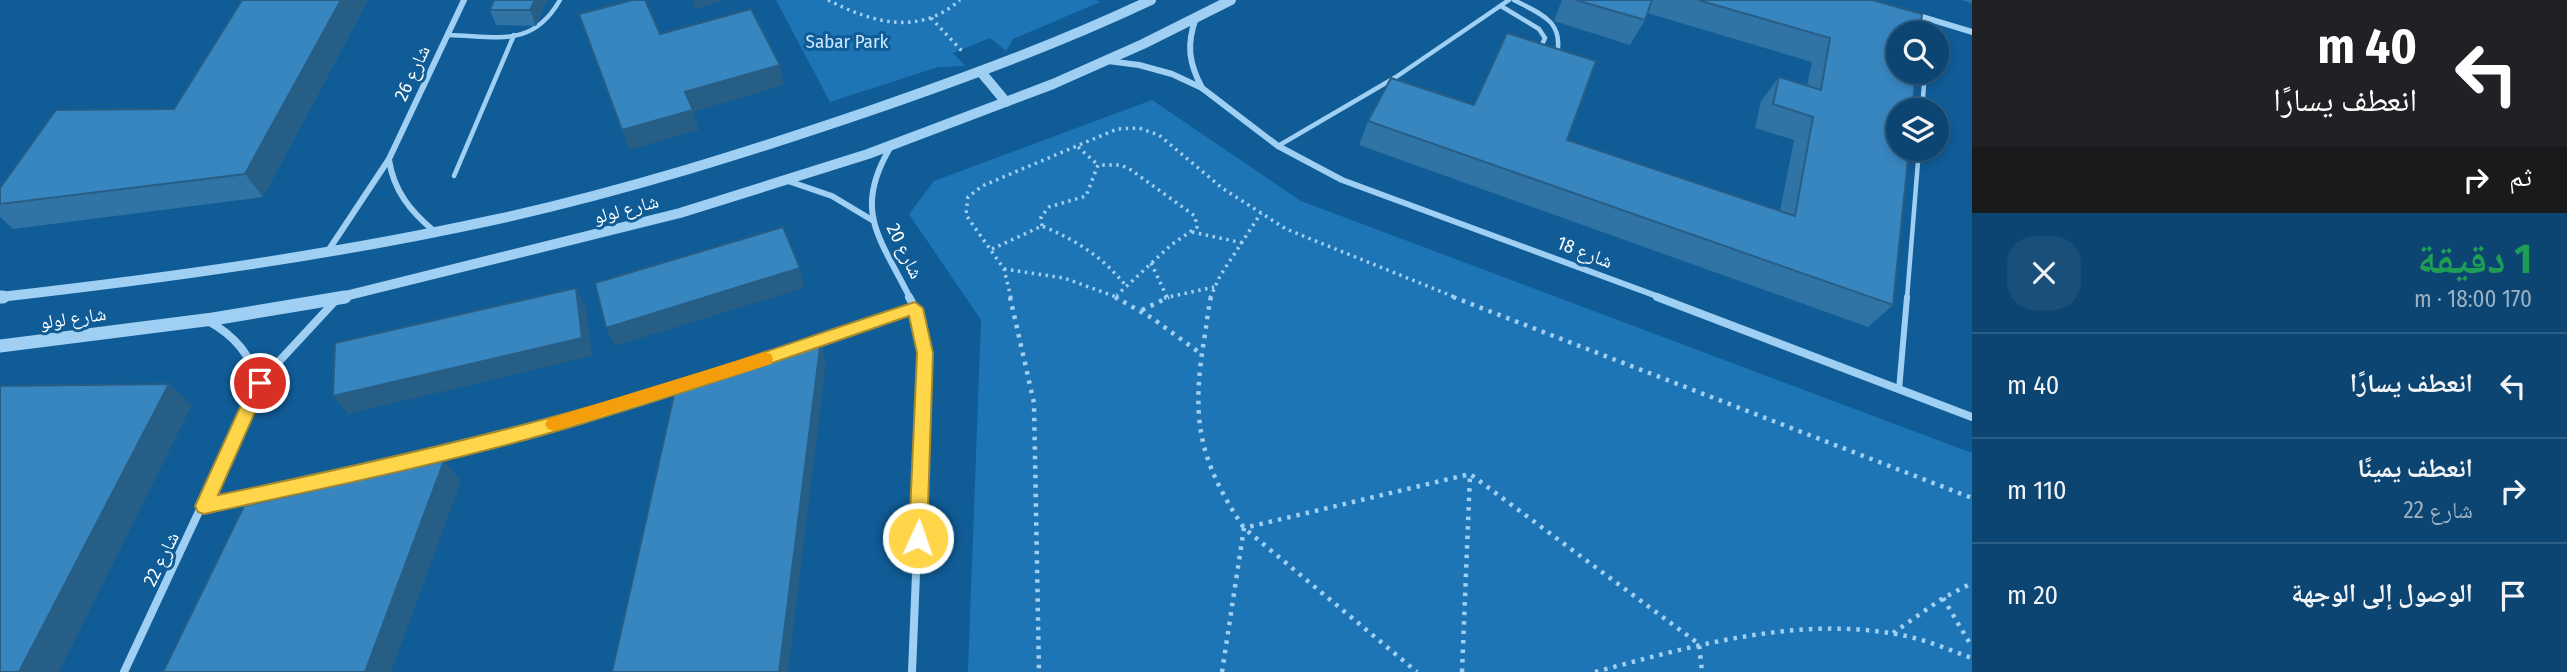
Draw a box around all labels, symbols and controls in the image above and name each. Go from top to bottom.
text: 40 m [2317,17,2417,76]
map controls [1886,21,1949,161]
button: search [1886,21,1949,84]
icon: left [2441,28,2532,119]
park label: Sabar Park [806,30,889,53]
street label: شارع 26 [389,42,435,104]
text: انعطف يسارًا [2273,81,2417,119]
button: layers [1886,98,1949,161]
icon: right [2457,161,2495,199]
text: ثم [2509,162,2532,193]
street label: شارع لولو [591,189,661,229]
street label: شارع 20 [882,220,928,282]
street label: شارع 18 [1554,231,1616,273]
text: 1 دقيقة [2417,234,2532,284]
button: close [2007,236,2081,310]
text: 170 m · 18:00 [2414,285,2532,313]
street label: شارع لولو [39,302,107,334]
pin [230,353,290,413]
icon: arrive [241,364,279,402]
icon: left [2494,367,2532,405]
text: انعطف يسارًا [2350,368,2473,399]
text: 40 m [2007,370,2059,401]
text: انعطف يمينًا [2357,453,2473,484]
icon: right [2494,472,2532,510]
text: 110 m [2007,475,2067,506]
text: شارع 22 [2404,496,2473,524]
position arrow [881,501,955,575]
street label: شارع 22 [138,528,184,590]
icon: arrive [2494,577,2532,615]
text: الوصول إلى الوجهة [2291,578,2473,609]
text: 20 m [2007,580,2058,611]

